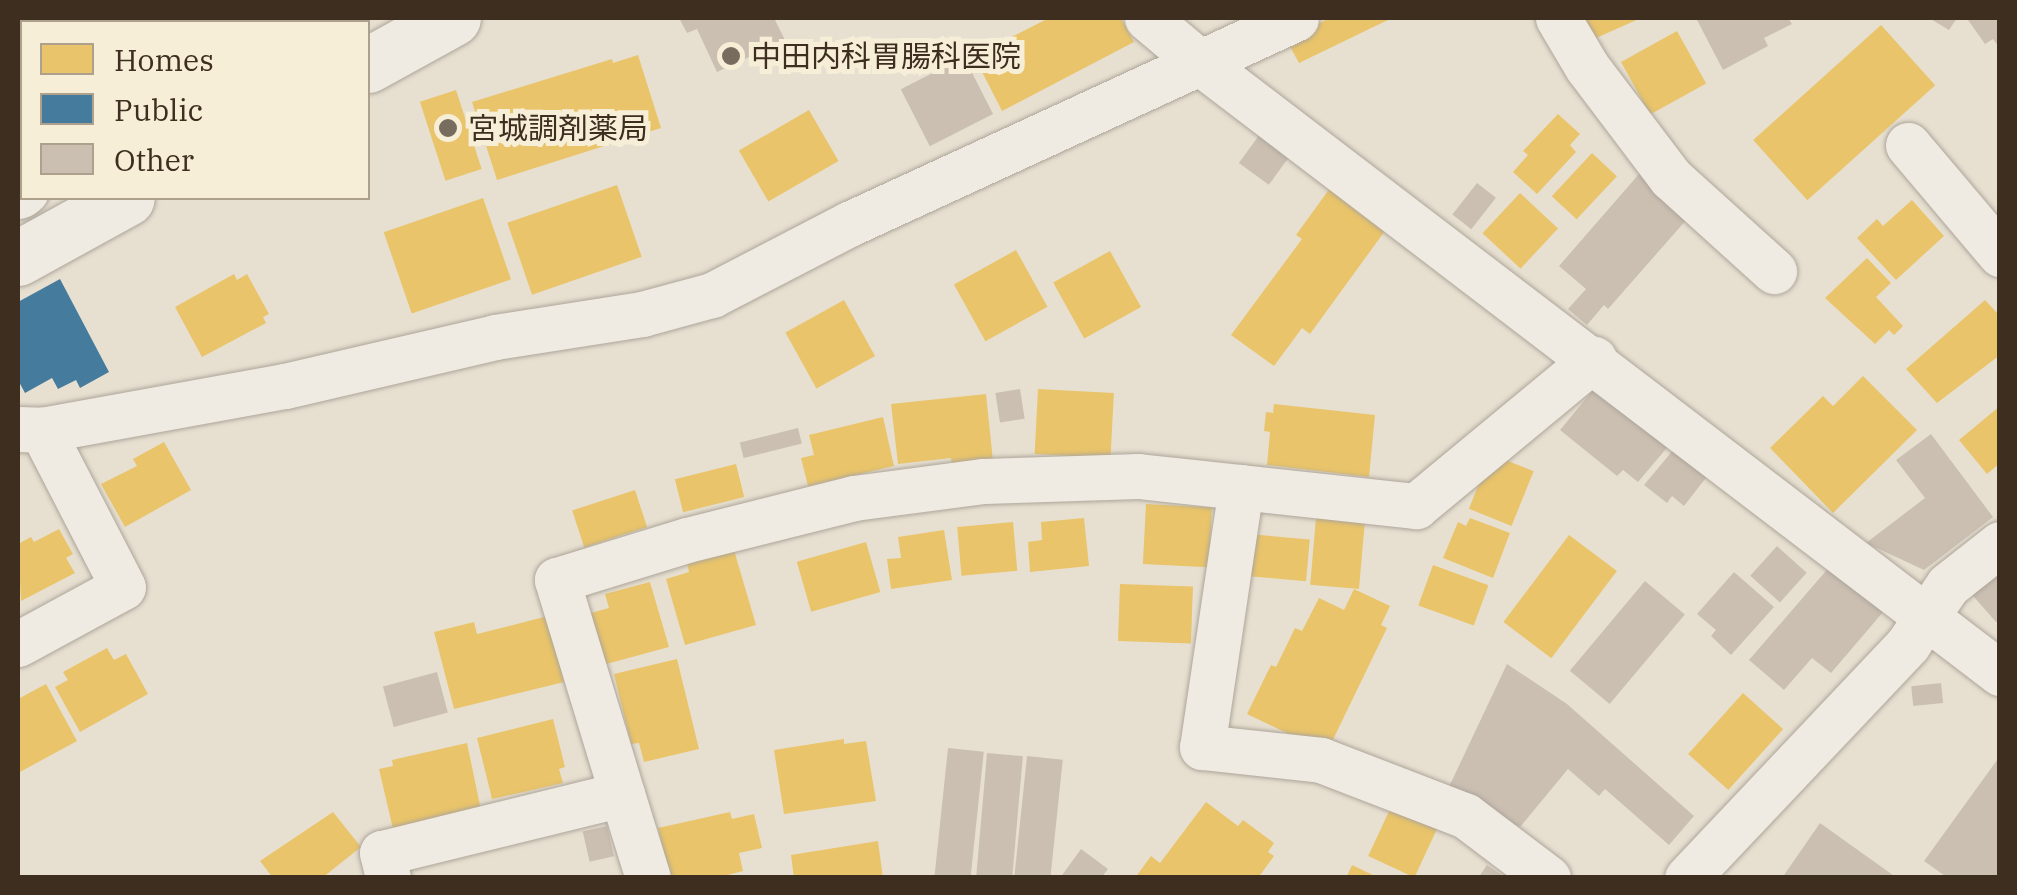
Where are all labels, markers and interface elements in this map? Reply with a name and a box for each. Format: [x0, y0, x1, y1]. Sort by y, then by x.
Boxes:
legend [20, 20, 370, 200]
place label: 中田内科胃腸科医院 [751, 38, 1021, 74]
text: Homes [114, 40, 214, 79]
marker: 中田内科胃腸科医院 [720, 45, 742, 67]
text: Public [114, 90, 203, 129]
place label: 宮城調剤薬局 [468, 110, 648, 146]
marker: 宮城調剤薬局 [437, 117, 459, 139]
text: Other [114, 140, 194, 179]

